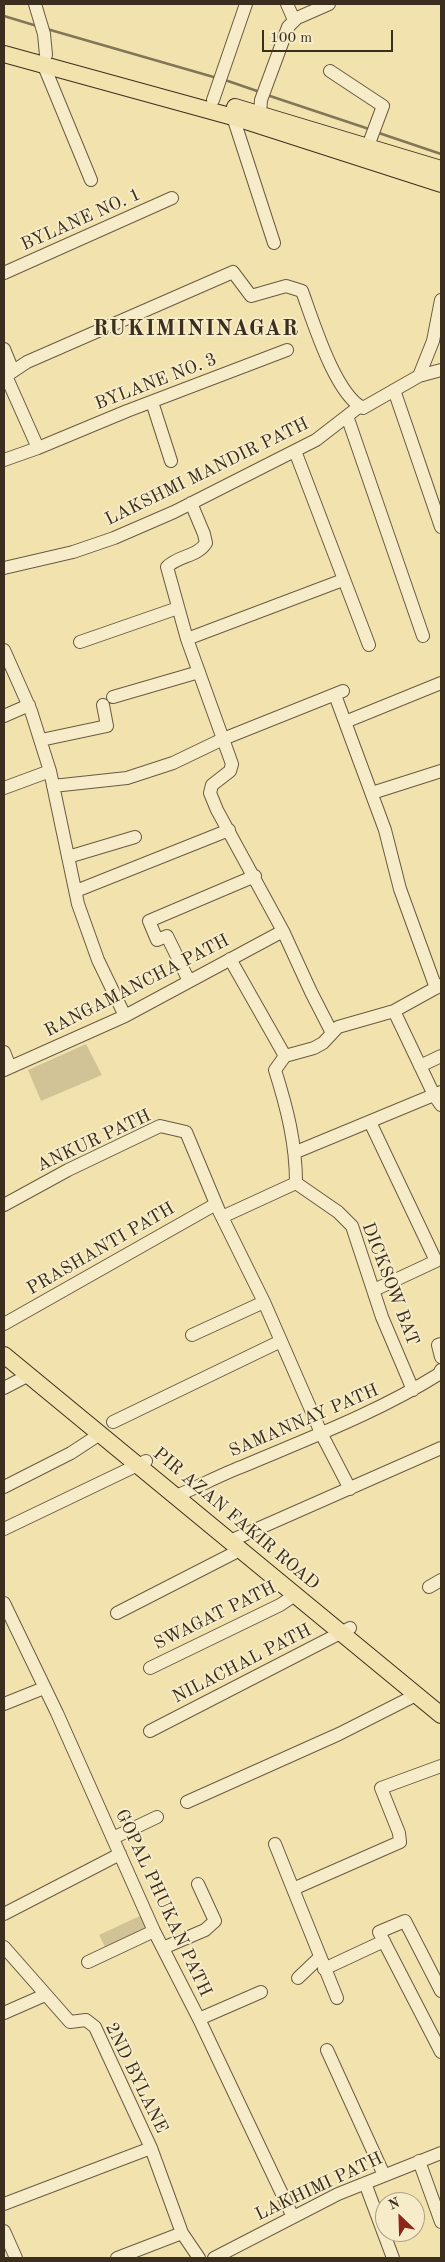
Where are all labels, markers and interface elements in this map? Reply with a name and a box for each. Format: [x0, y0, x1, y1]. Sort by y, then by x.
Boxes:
scale bar [265, 20, 396, 52]
text: 100 m [270, 31, 312, 46]
street label: BYLANE NO. 1 [18, 184, 144, 256]
district label: RUKIMININAGAR [91, 316, 301, 342]
street label: BYLANE NO. 3 [92, 349, 220, 415]
street label: LAKSHMI MANDIR PATH [102, 413, 312, 531]
street label: RANGAMANCHA PATH [41, 930, 233, 1042]
street label: ANKUR PATH [34, 1105, 154, 1177]
street label: PRASHANTI PATH [23, 1198, 179, 1300]
street label: DICKSOW BAT [357, 1219, 423, 1349]
street label: SAMANNAY PATH [226, 1380, 382, 1462]
street label: PIR AZAN FAKIR ROAD [148, 1443, 324, 1595]
street label: SWAGAT PATH [150, 1577, 280, 1655]
street label: NILACHAL PATH [169, 1620, 315, 1708]
street label: GOPAL PHUKAN PATH [110, 1806, 216, 2000]
street label: 2ND BYLANE [100, 2019, 172, 2137]
street label: LAKHIMI PATH [252, 2148, 386, 2226]
north arrow [375, 2192, 425, 2242]
text: N [387, 2196, 402, 2213]

